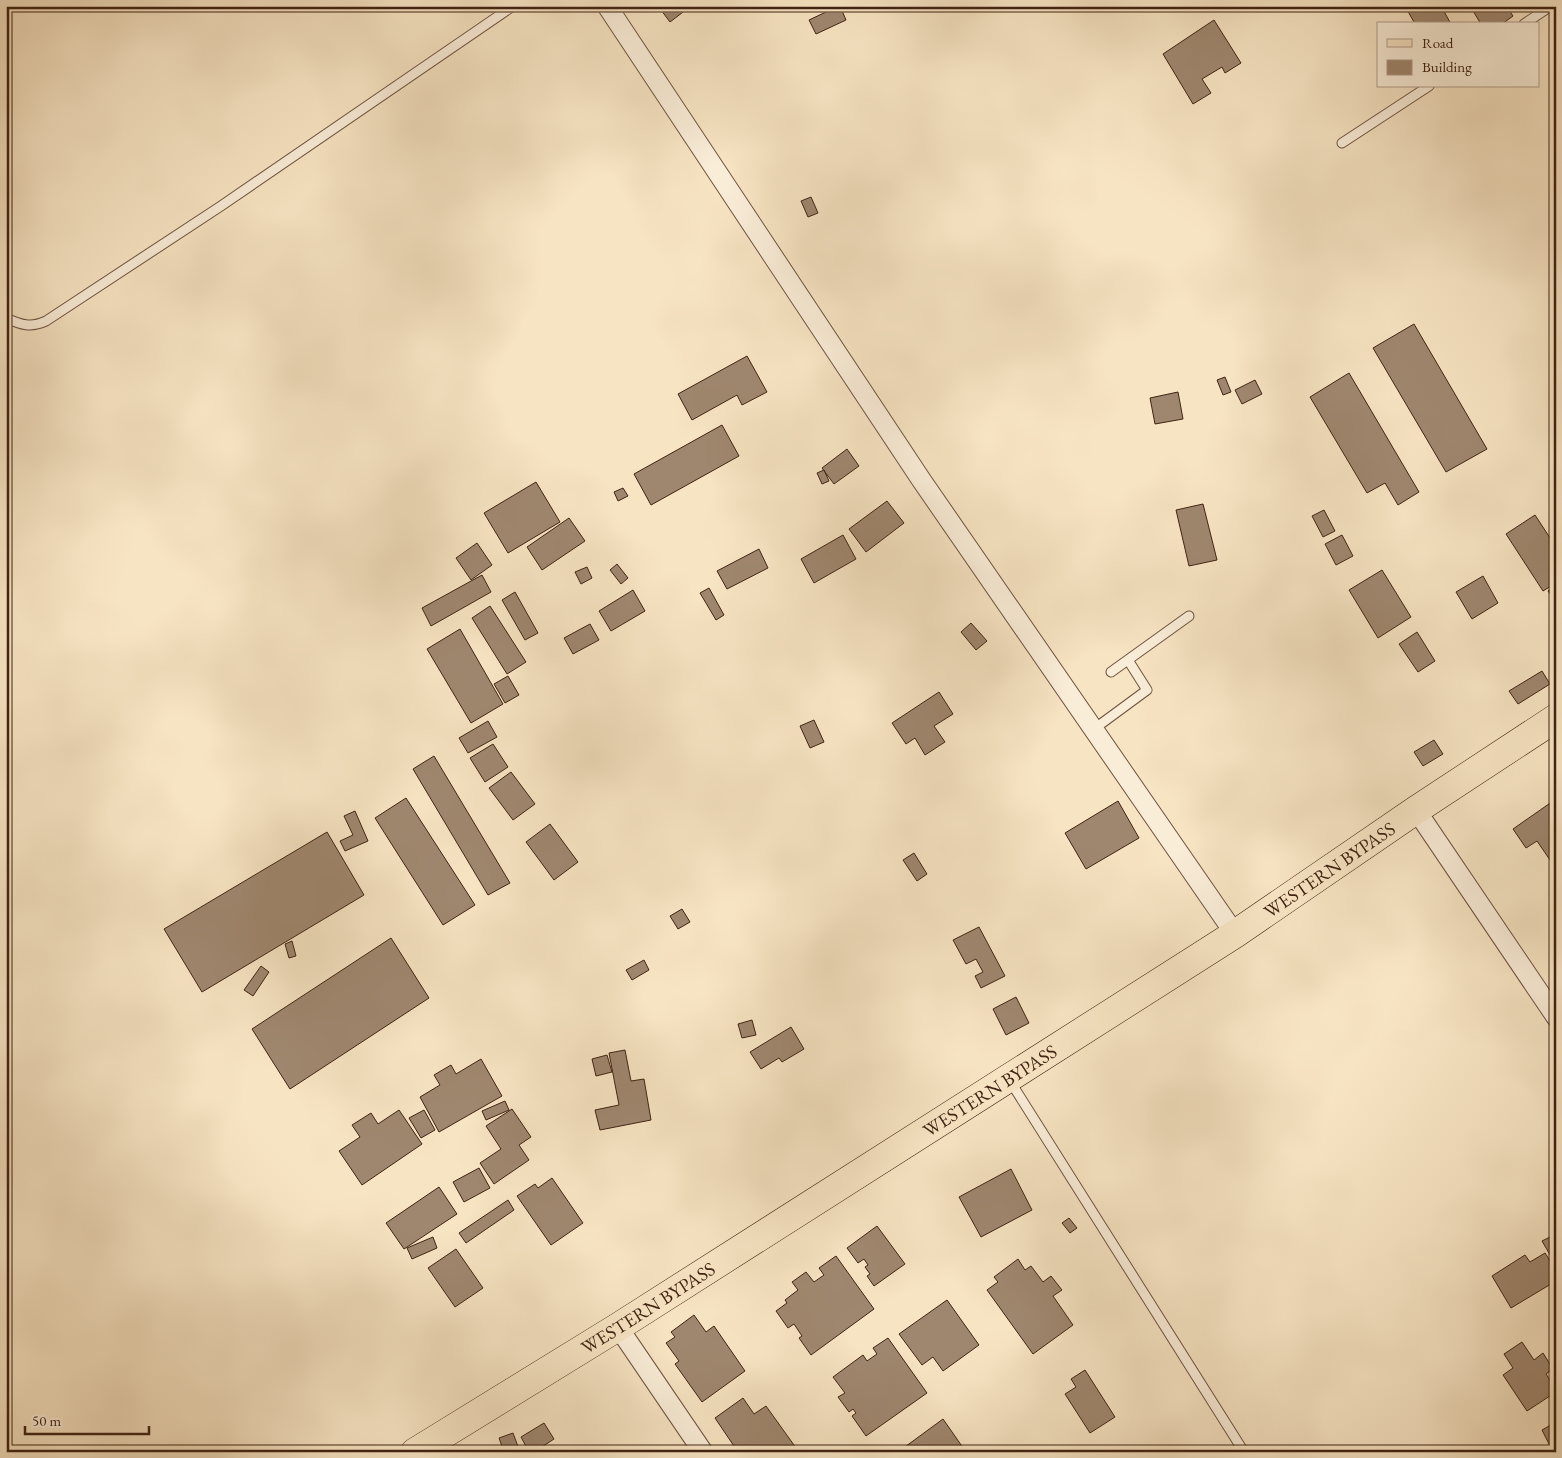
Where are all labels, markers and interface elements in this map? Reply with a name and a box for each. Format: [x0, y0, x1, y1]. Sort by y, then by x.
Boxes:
legend [1377, 22, 1540, 88]
text: Road [1422, 33, 1454, 52]
text: Building [1422, 57, 1472, 76]
street label: WESTERN BYPASS [1258, 816, 1400, 923]
street label: WESTERN BYPASS [918, 1038, 1062, 1142]
street label: WESTERN BYPASS [576, 1256, 720, 1359]
scale bar [25, 1403, 149, 1435]
text: 50 m [32, 1411, 61, 1430]

